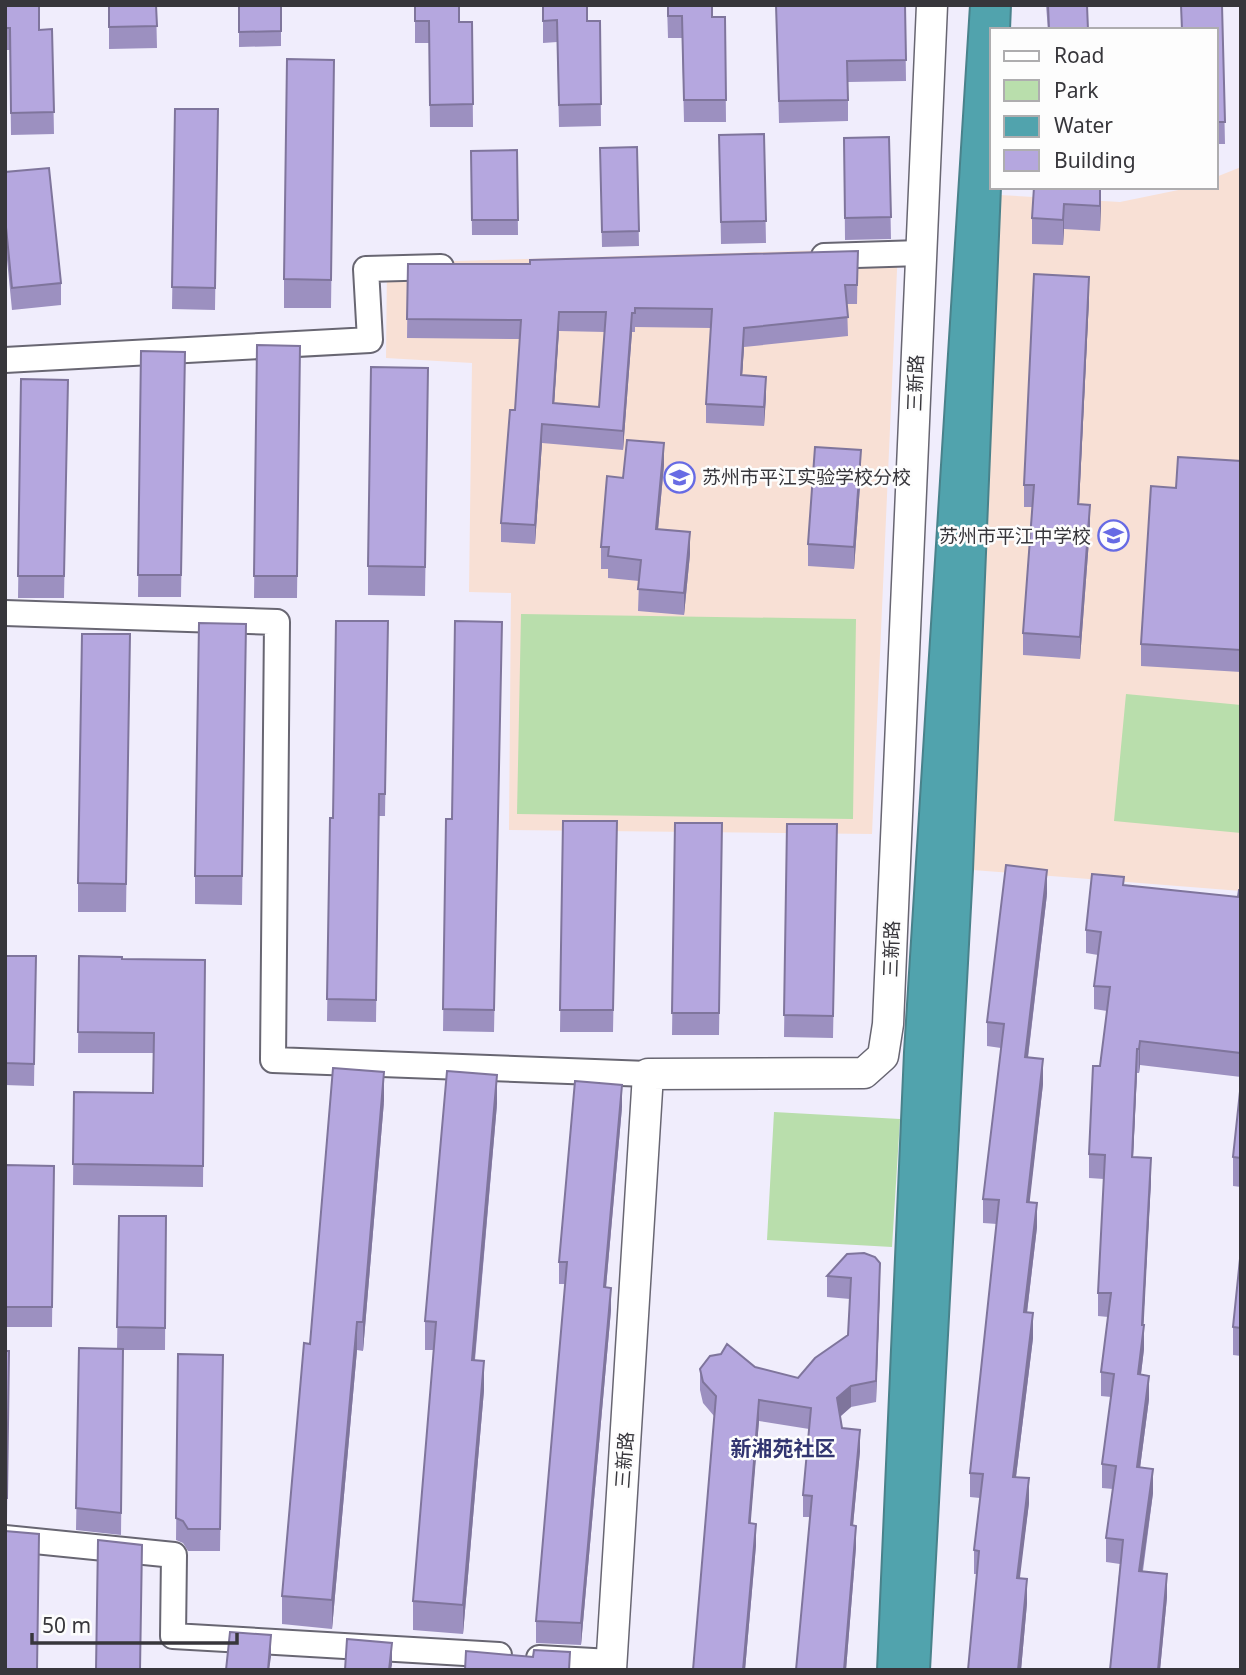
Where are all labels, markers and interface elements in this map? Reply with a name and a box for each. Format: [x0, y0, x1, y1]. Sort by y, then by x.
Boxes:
legend [990, 28, 1218, 189]
text: Road [1054, 41, 1104, 69]
text: Park [1054, 76, 1099, 104]
text: Water [1054, 111, 1113, 139]
text: Building [1054, 146, 1136, 174]
street label: 三新路 [901, 354, 929, 412]
school or university icon: 苏州市平江实验学校分校 [662, 460, 696, 494]
place label: 苏州市平江实验学校分校 [702, 464, 911, 490]
school or university icon: 苏州市平江中学校 [1097, 519, 1131, 553]
place label: 苏州市平江中学校 [939, 523, 1091, 549]
street label: 三新路 [877, 920, 905, 978]
street label: 三新路 [609, 1431, 639, 1489]
district label: 新湘苑社区 [731, 1434, 836, 1462]
scale bar [32, 1602, 236, 1646]
text: 50 m [42, 1611, 91, 1639]

